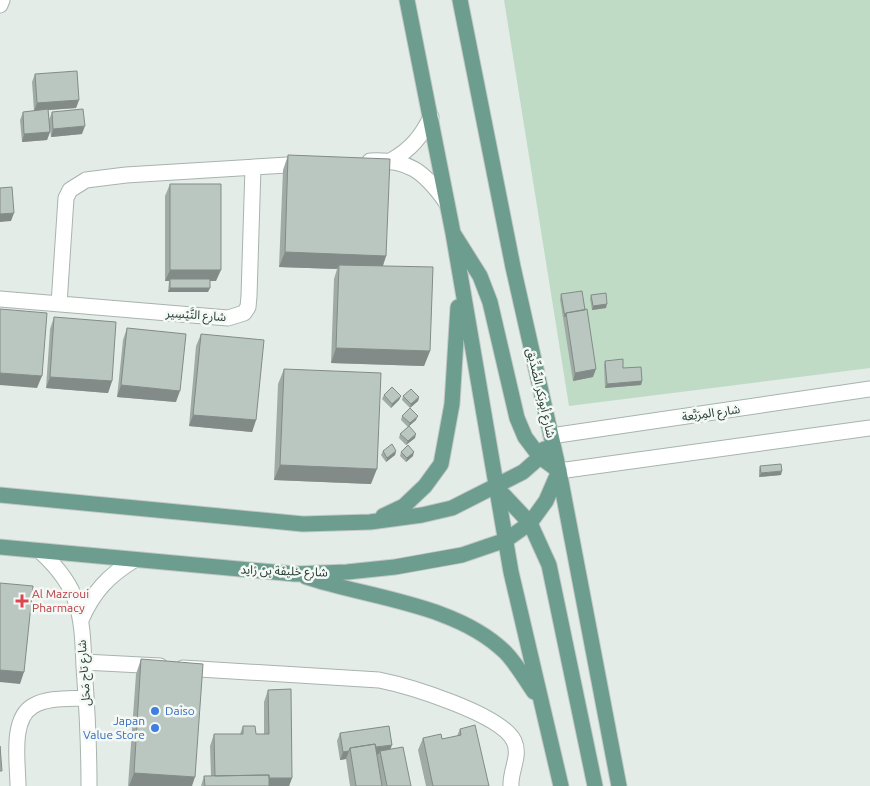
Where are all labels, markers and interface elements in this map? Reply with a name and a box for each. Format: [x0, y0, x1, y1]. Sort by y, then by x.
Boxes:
street label: شارع التَّيْسِير [164, 305, 227, 326]
street label: شارع أبوبَكر الصِّدِّيق [522, 347, 559, 440]
street label: شارع المِرَبَّعة [681, 402, 741, 426]
street label: شارع خليفة بن زايد [240, 562, 328, 582]
place label: Al Mazroui Pharmacy [32, 587, 89, 614]
marker: Al Mazroui Pharmacy [16, 595, 28, 607]
street label: شارع تاج مَحَل [75, 639, 95, 707]
place label: Daiso [165, 704, 195, 717]
marker: Daiso [149, 705, 161, 717]
place label: Japan Value Store [83, 714, 145, 741]
marker: Japan Value Store [149, 722, 161, 734]

